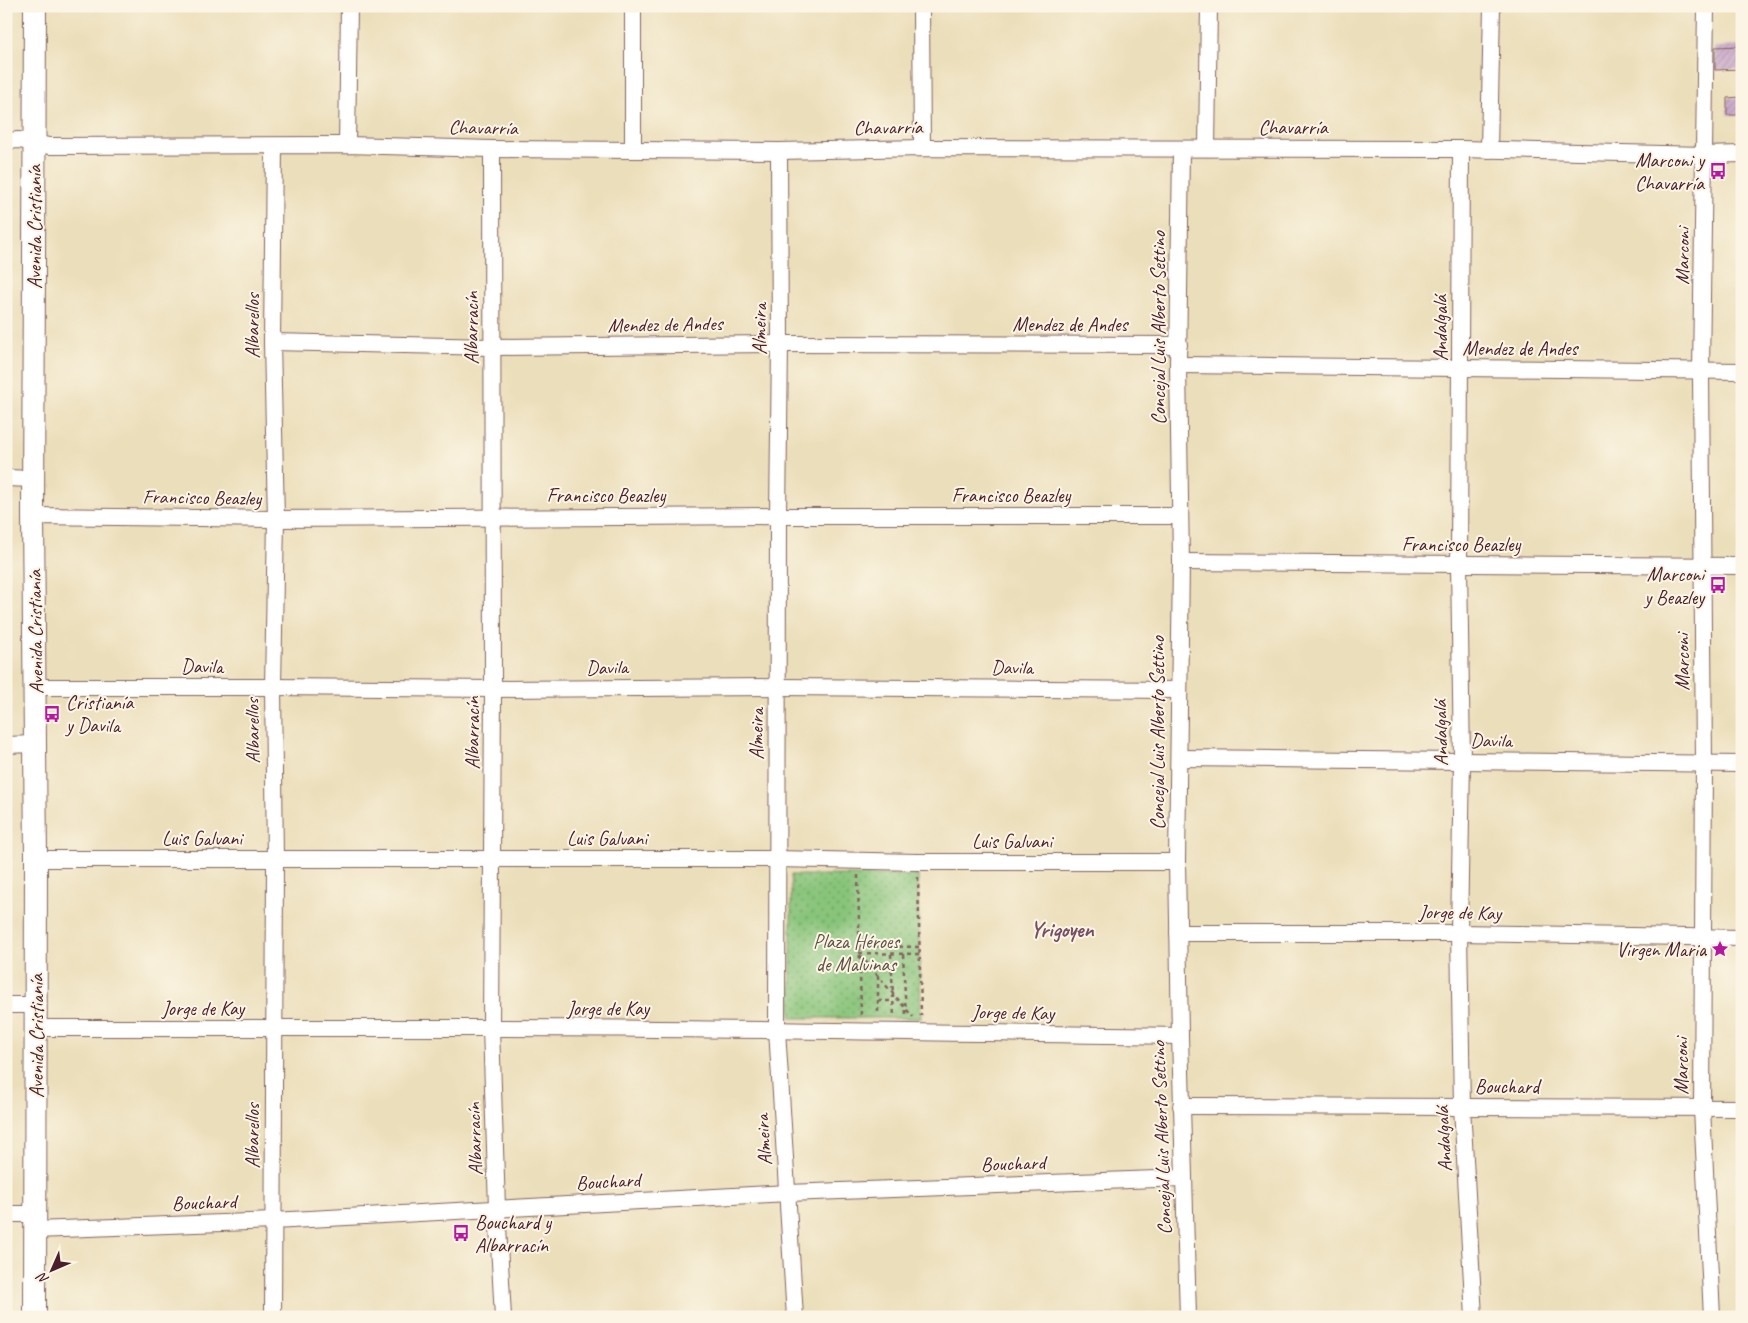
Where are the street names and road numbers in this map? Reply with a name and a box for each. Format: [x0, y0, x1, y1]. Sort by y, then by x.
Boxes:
street label: Chavarría [448, 114, 519, 141]
street label: Chavarría [853, 114, 924, 141]
street label: Chavarría [1259, 115, 1329, 140]
street label: Avenida Cristianía [22, 164, 47, 289]
street label: Marconi [1670, 225, 1696, 285]
street label: Concejal Luis Alberto Settino [1146, 230, 1171, 425]
street label: Albarracín [459, 290, 484, 365]
street label: Albarellos [240, 291, 265, 359]
street label: Andalgalá [1428, 293, 1453, 361]
street label: Almeira [747, 302, 772, 355]
street label: Mendez de Andes [607, 311, 725, 338]
street label: Mendez de Andes [1013, 312, 1130, 337]
street label: Mendez de Andes [1463, 336, 1580, 361]
street label: Francisco Beazley [547, 483, 666, 508]
street label: Francisco Beazley [952, 483, 1071, 508]
street label: Francisco Beazley [142, 484, 263, 511]
street label: Francisco Beazley [1402, 532, 1521, 557]
street label: Avenida Cristianía [22, 569, 49, 694]
street label: Marconi [1670, 631, 1695, 691]
street label: Concejal Luis Alberto Settino [1145, 635, 1170, 830]
street label: Davila [181, 654, 225, 679]
street label: Davila [586, 655, 630, 680]
street label: Davila [991, 655, 1035, 680]
street label: Albarracín [460, 695, 485, 770]
street label: Albarellos [239, 696, 266, 764]
street label: Andalgalá [1427, 697, 1454, 766]
street label: Almeira [744, 707, 769, 760]
street label: Davila [1470, 728, 1514, 753]
street label: Luis Galvani [162, 826, 244, 851]
street label: Luis Galvani [567, 826, 649, 851]
street label: Luis Galvani [972, 829, 1054, 854]
street label: Jorge de Kay [1418, 899, 1503, 926]
street label: Avenida Cristianía [24, 973, 49, 1098]
street label: Jorge de Kay [161, 996, 246, 1021]
street label: Jorge de Kay [566, 996, 651, 1021]
street label: Jorge de Kay [971, 999, 1056, 1026]
street label: Marconi [1669, 1035, 1694, 1095]
street label: Concejal Luis Alberto Settino [1146, 1040, 1177, 1235]
street label: Bouchard [1475, 1074, 1542, 1099]
street label: Albarellos [240, 1101, 265, 1169]
street label: Albarracín [461, 1101, 488, 1176]
street label: Andalgalá [1429, 1103, 1458, 1173]
street label: Almeira [749, 1112, 778, 1166]
street label: Bouchard [980, 1150, 1049, 1177]
street label: Bouchard [575, 1167, 644, 1196]
street label: Bouchard [171, 1189, 240, 1216]

